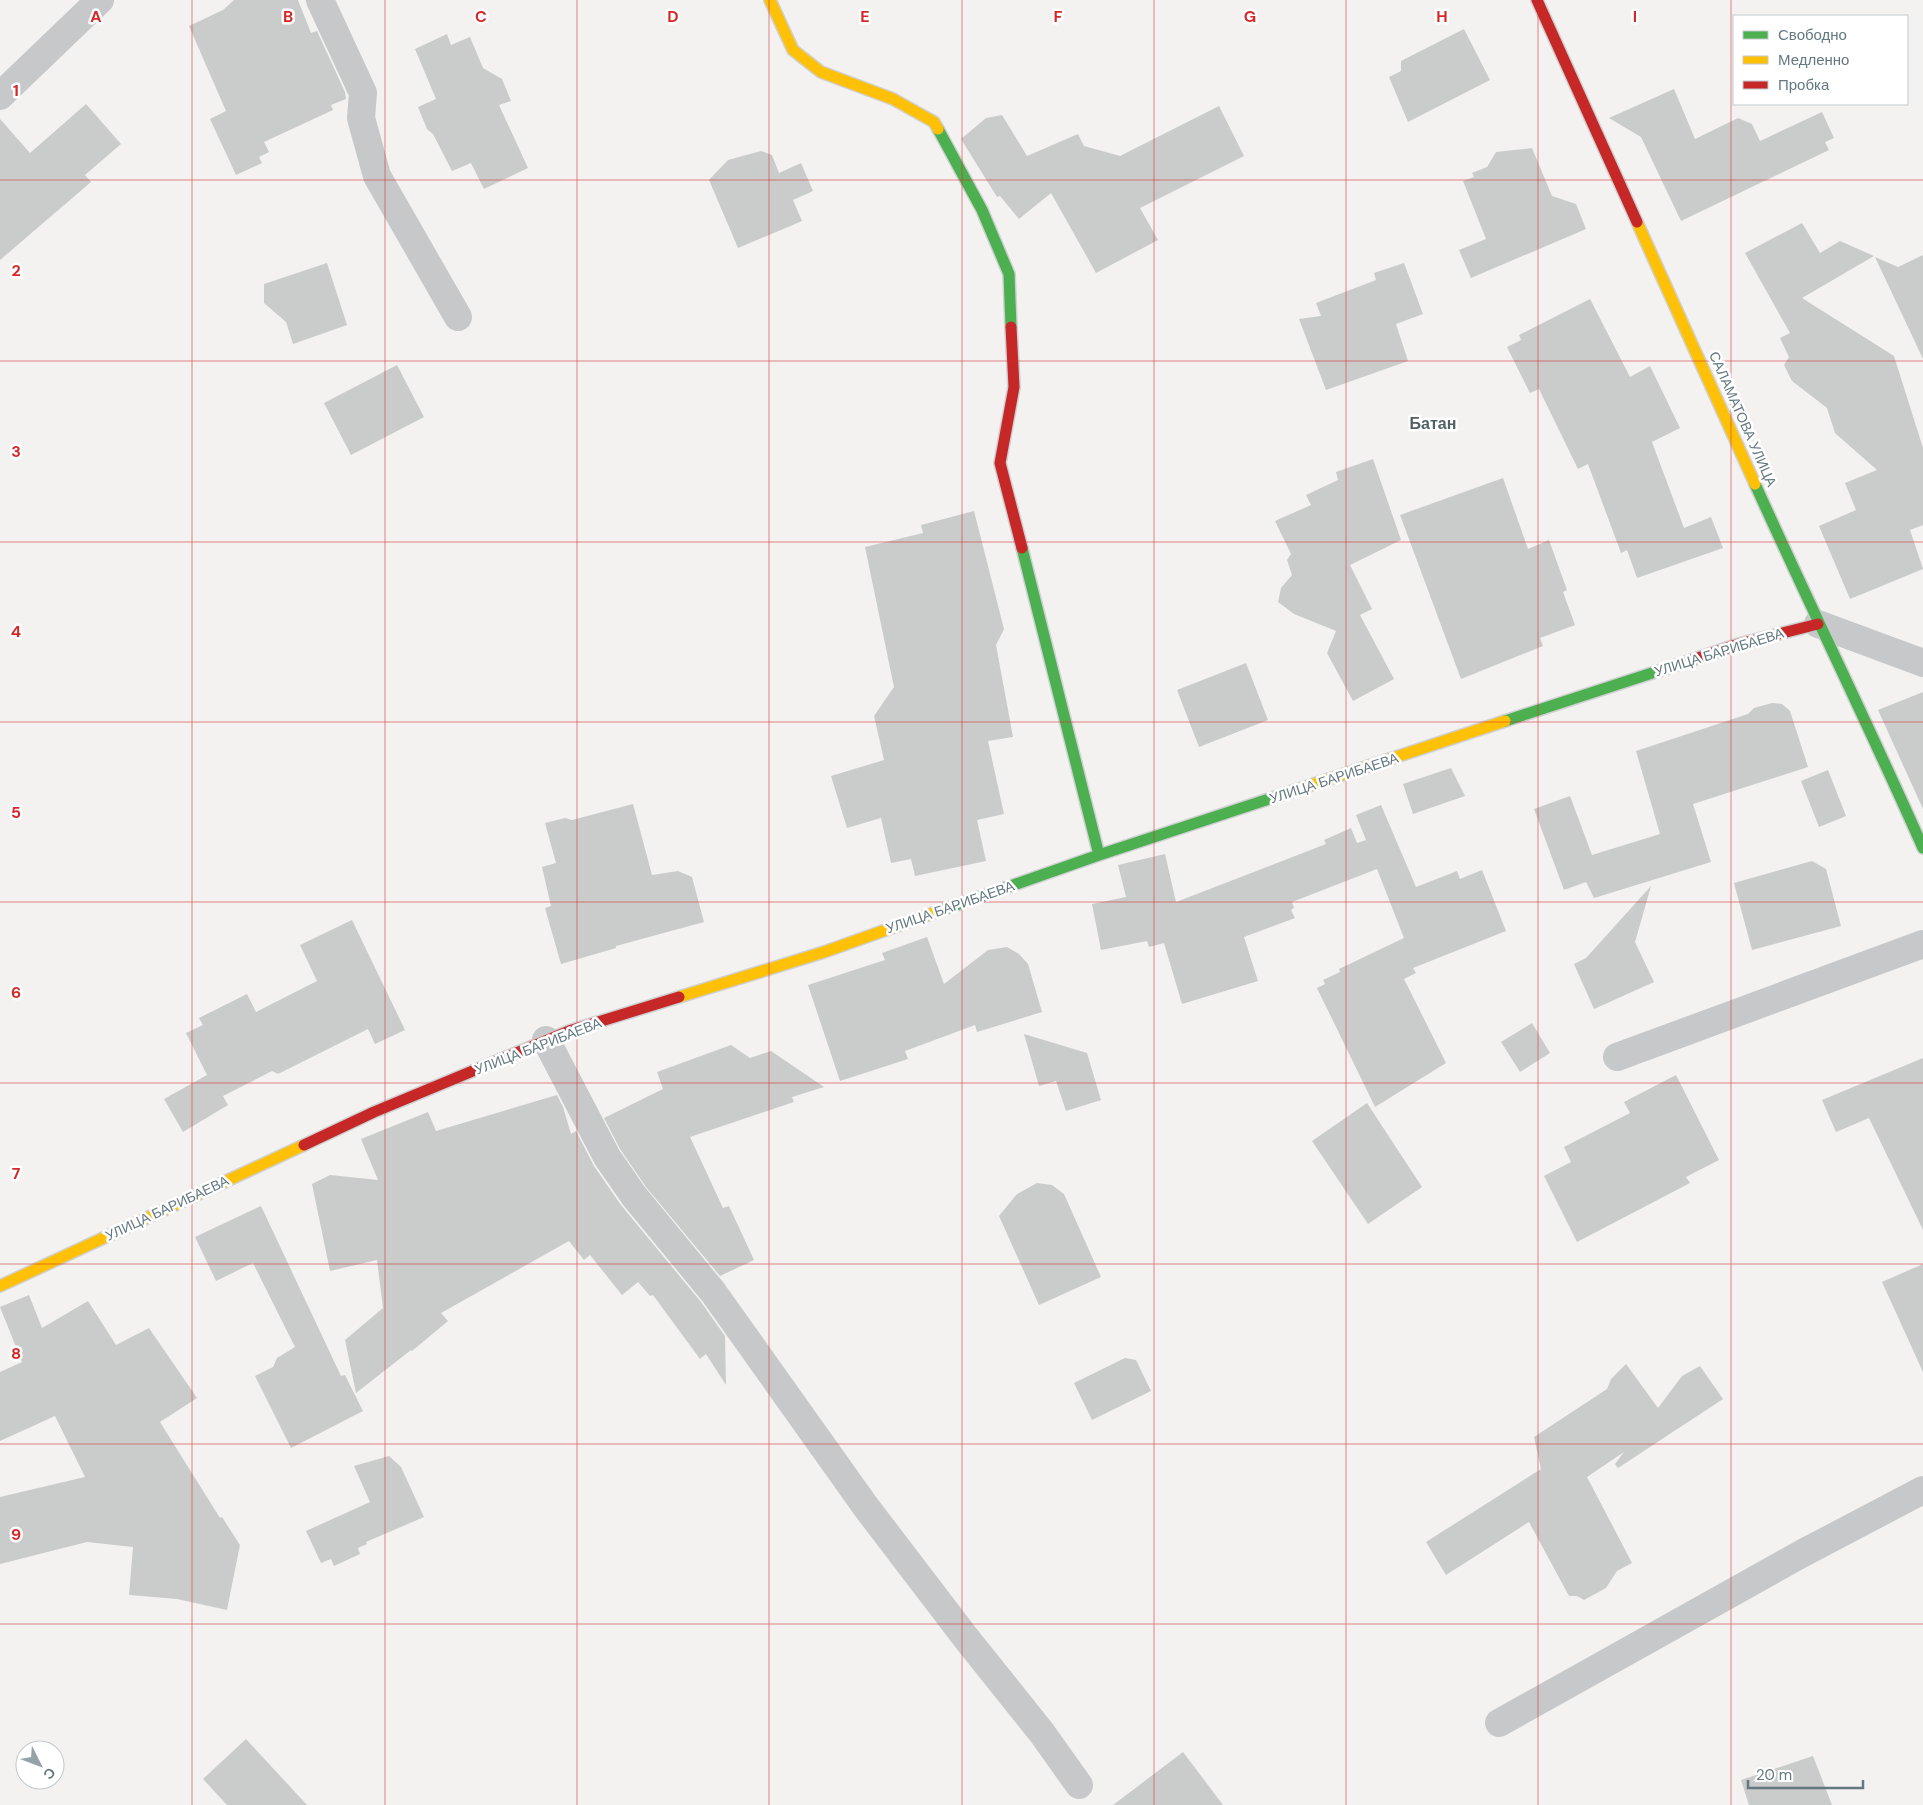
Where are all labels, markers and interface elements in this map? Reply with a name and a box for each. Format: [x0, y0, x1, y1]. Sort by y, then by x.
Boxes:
text: A [90, 6, 102, 27]
text: B [283, 6, 293, 27]
text: C [475, 6, 487, 27]
text: D [667, 6, 679, 27]
text: E [860, 6, 870, 27]
text: F [1054, 6, 1063, 27]
text: G [1244, 6, 1256, 27]
text: H [1436, 6, 1448, 27]
text: I [1633, 6, 1637, 27]
legend [1733, 15, 1908, 105]
text: Свободно [1778, 25, 1847, 45]
text: Медленно [1778, 50, 1849, 70]
text: Пробка [1778, 75, 1830, 95]
text: 1 [13, 80, 19, 101]
text: 2 [11, 260, 21, 281]
street label: САЛАМАТОВА УЛИЦА [1705, 349, 1781, 490]
district label: Батан [1410, 413, 1456, 434]
text: 3 [11, 441, 21, 462]
text: 4 [11, 621, 21, 642]
street label: УЛИЦА БАРИБАЕВА [1652, 624, 1787, 680]
street label: УЛИЦА БАРИБАЕВА [1267, 748, 1401, 807]
text: 5 [11, 802, 21, 823]
street label: УЛИЦА БАРИБАЕВА [883, 876, 1017, 937]
text: 6 [11, 982, 21, 1003]
street label: УЛИЦА БАРИБАЕВА [472, 1013, 605, 1078]
text: 7 [12, 1163, 21, 1184]
street label: УЛИЦА БАРИБАЕВА [102, 1171, 232, 1245]
text: 8 [11, 1343, 21, 1364]
text: 9 [11, 1524, 21, 1545]
north arrow [15, 1740, 65, 1790]
scale bar [1748, 1758, 1863, 1790]
text: С [40, 1764, 60, 1783]
text: 20 m [1756, 1765, 1792, 1785]

